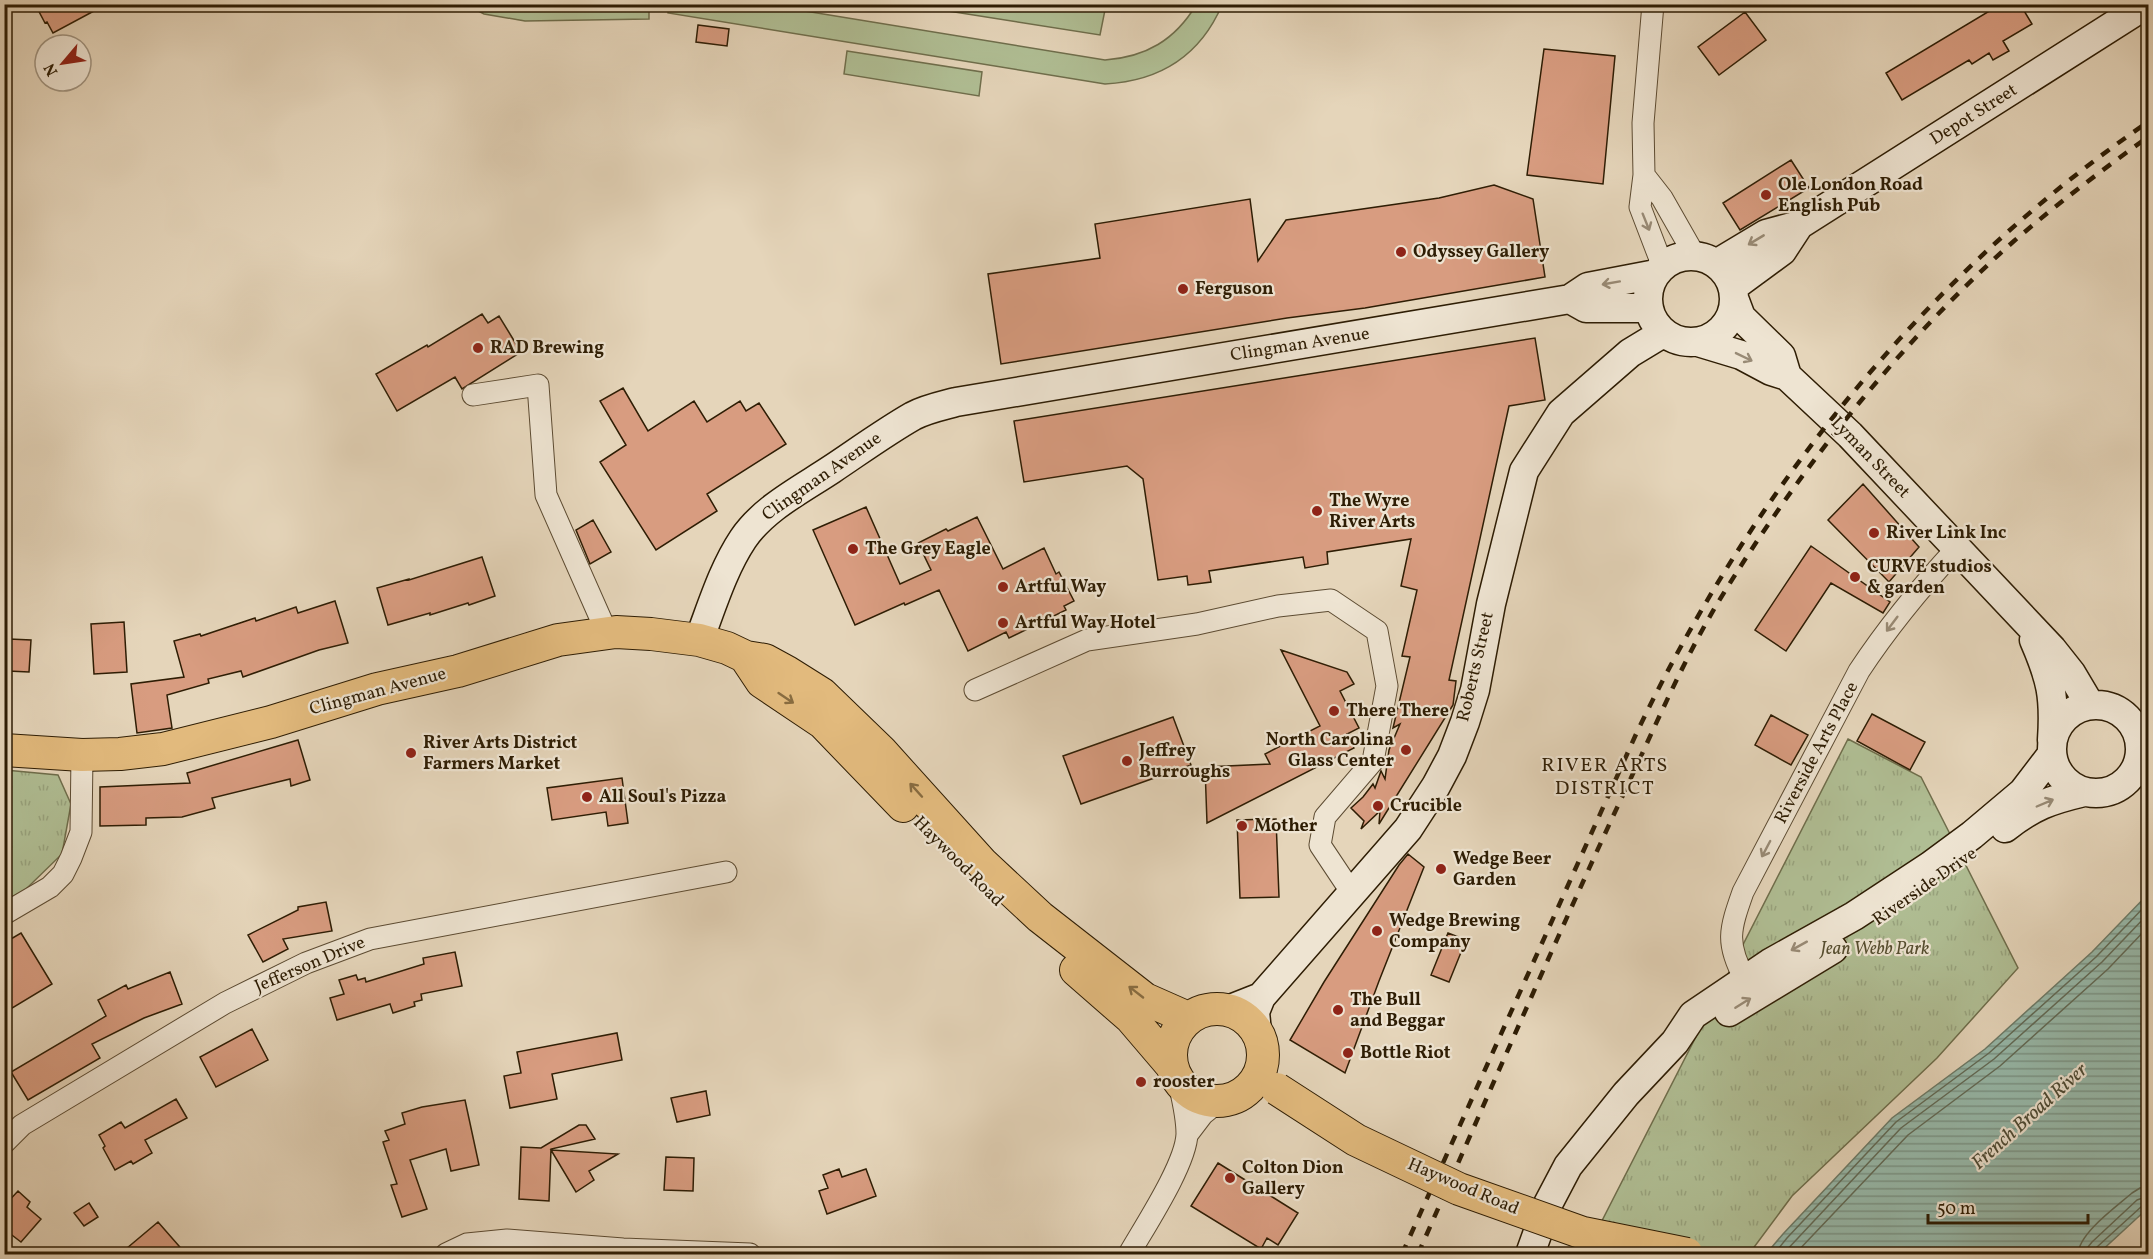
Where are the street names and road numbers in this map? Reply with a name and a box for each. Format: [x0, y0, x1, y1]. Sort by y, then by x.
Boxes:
street label: Depot Street [1926, 78, 2022, 152]
street label: Clingman Avenue [1229, 322, 1371, 368]
street label: Lyman Street [1825, 412, 1915, 504]
street label: Clingman Avenue [757, 426, 887, 528]
street label: Roberts Street [1451, 610, 1501, 724]
street label: Clingman Avenue [307, 662, 449, 722]
street label: Riverside Arts Place [1769, 677, 1865, 829]
street label: Haywood Road [907, 811, 1009, 913]
street label: Riverside Drive [1868, 842, 1982, 932]
street label: Jefferson Drive [251, 930, 369, 1000]
street label: Haywood Road [1403, 1152, 1523, 1222]

